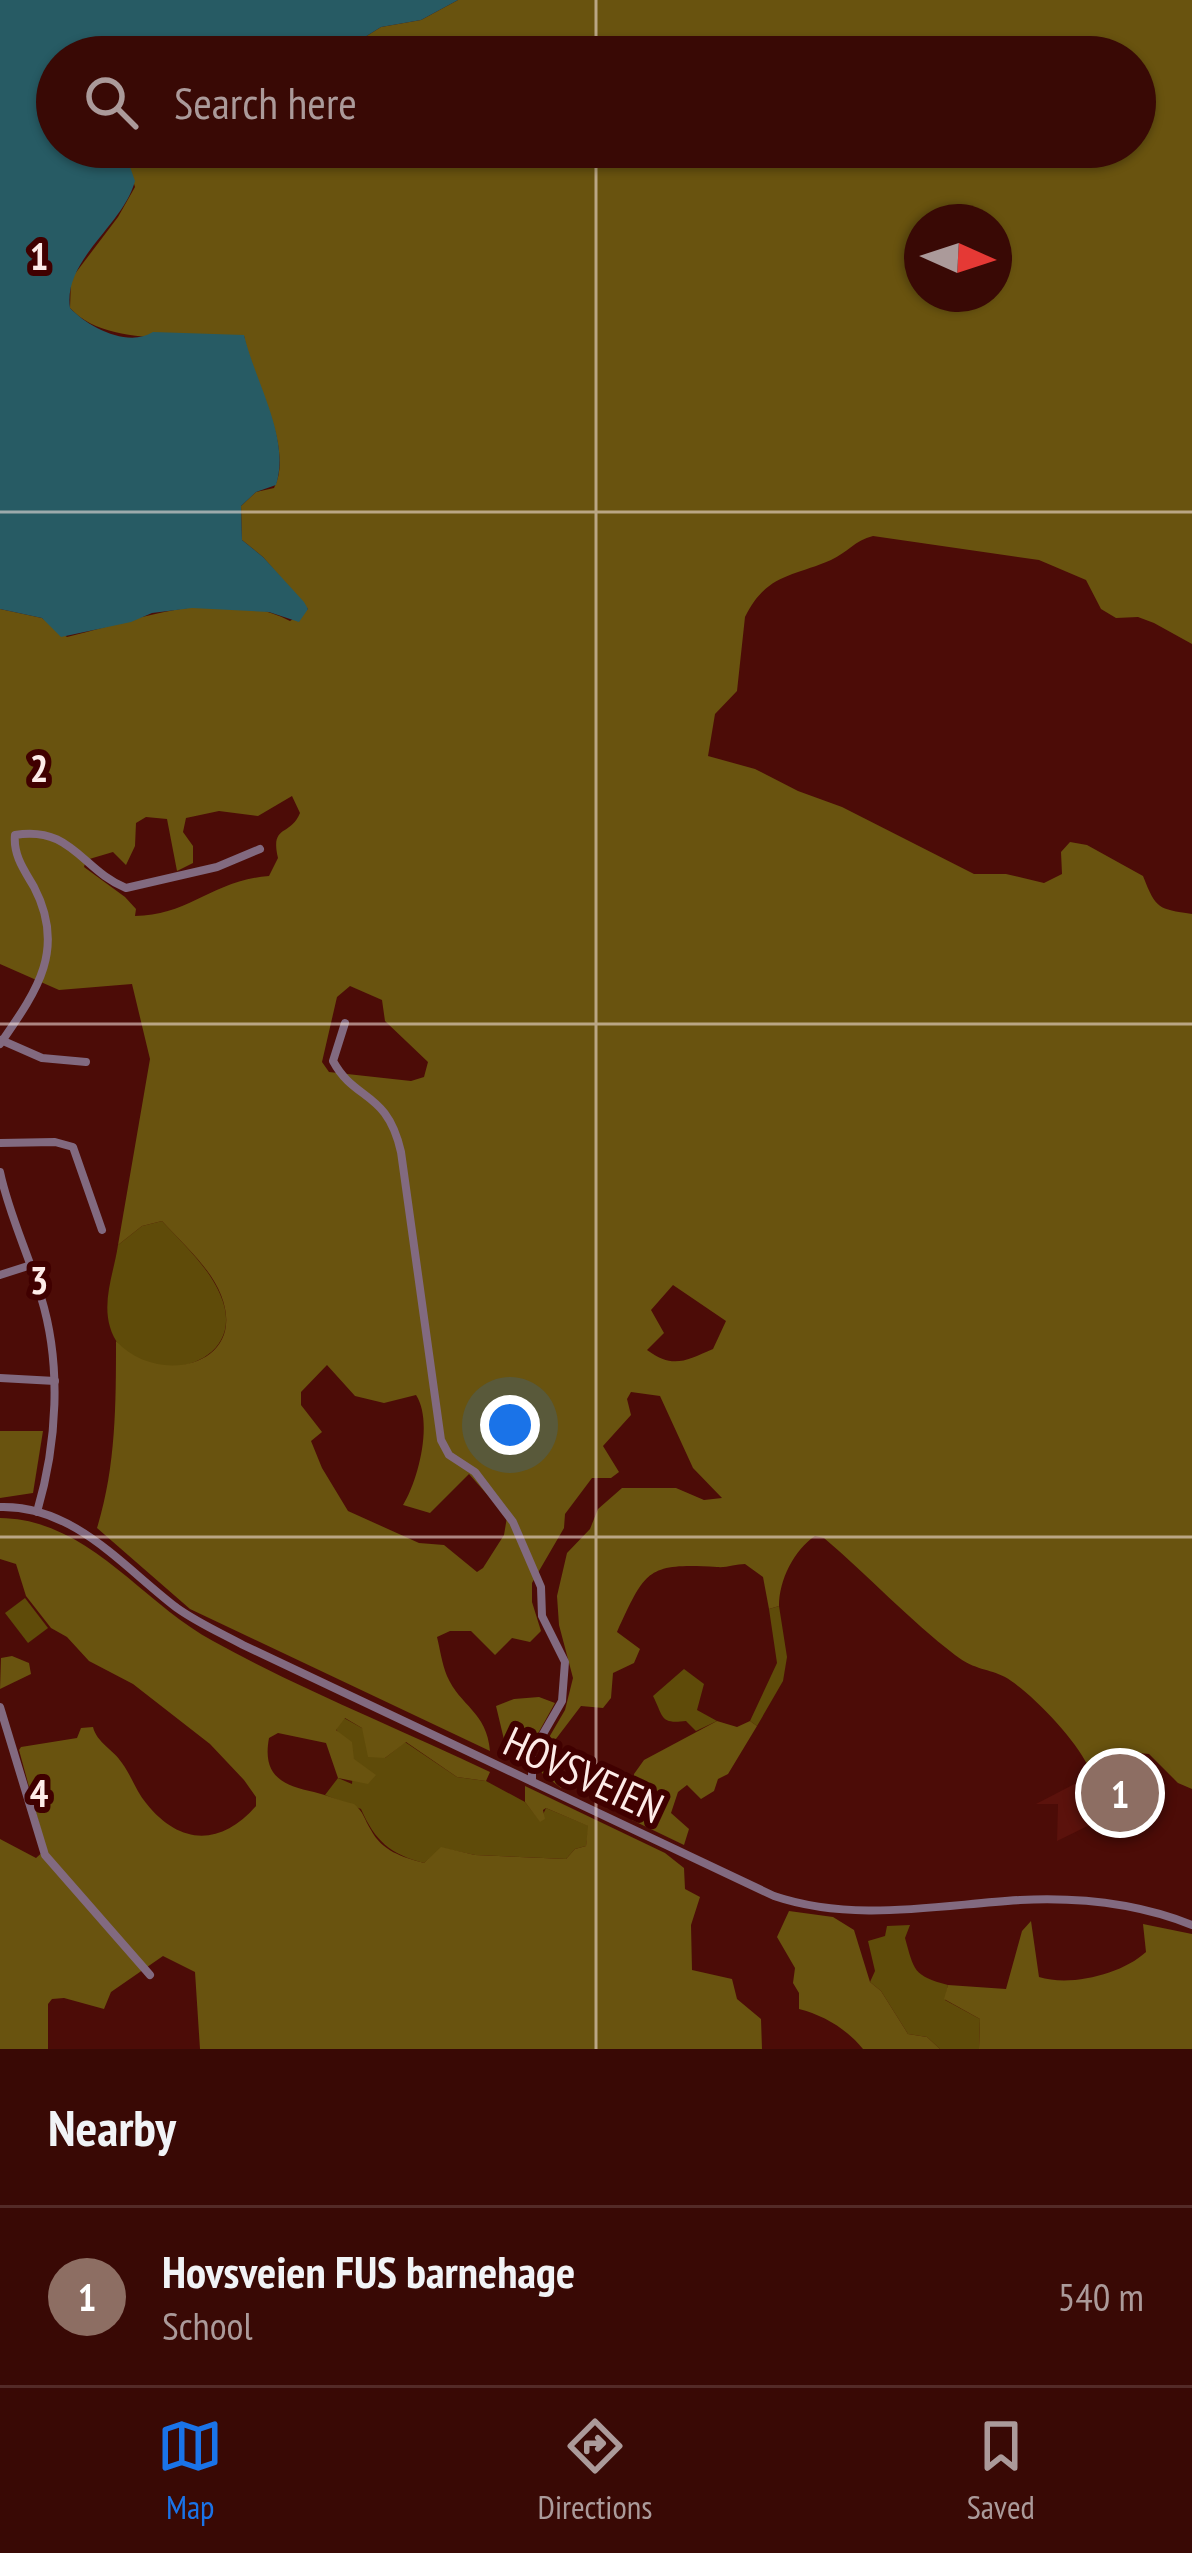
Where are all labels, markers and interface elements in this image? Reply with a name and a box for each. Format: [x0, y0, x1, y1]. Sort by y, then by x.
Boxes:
search box [36, 36, 1156, 168]
icon: search [78, 69, 144, 135]
text: Search here [174, 73, 357, 131]
north arrow [904, 204, 1012, 312]
text: 1 [30, 230, 48, 281]
text: 2 [30, 742, 48, 793]
text: 3 [30, 1254, 48, 1305]
your location [480, 1395, 540, 1455]
street label: HOVSVEIEN [495, 1713, 673, 1835]
pin: 1 [1081, 1748, 1159, 1838]
text: 4 [30, 1767, 49, 1818]
text: Nearby [48, 2094, 176, 2160]
text: Hovsveien FUS barnehage [162, 2242, 575, 2300]
text: 1 [78, 2271, 96, 2322]
text: 540 m [1058, 2271, 1144, 2322]
text: School [162, 2300, 253, 2351]
tab: Map [157, 2413, 223, 2528]
tab: Directions [538, 2413, 652, 2528]
tab: Saved [967, 2413, 1035, 2528]

